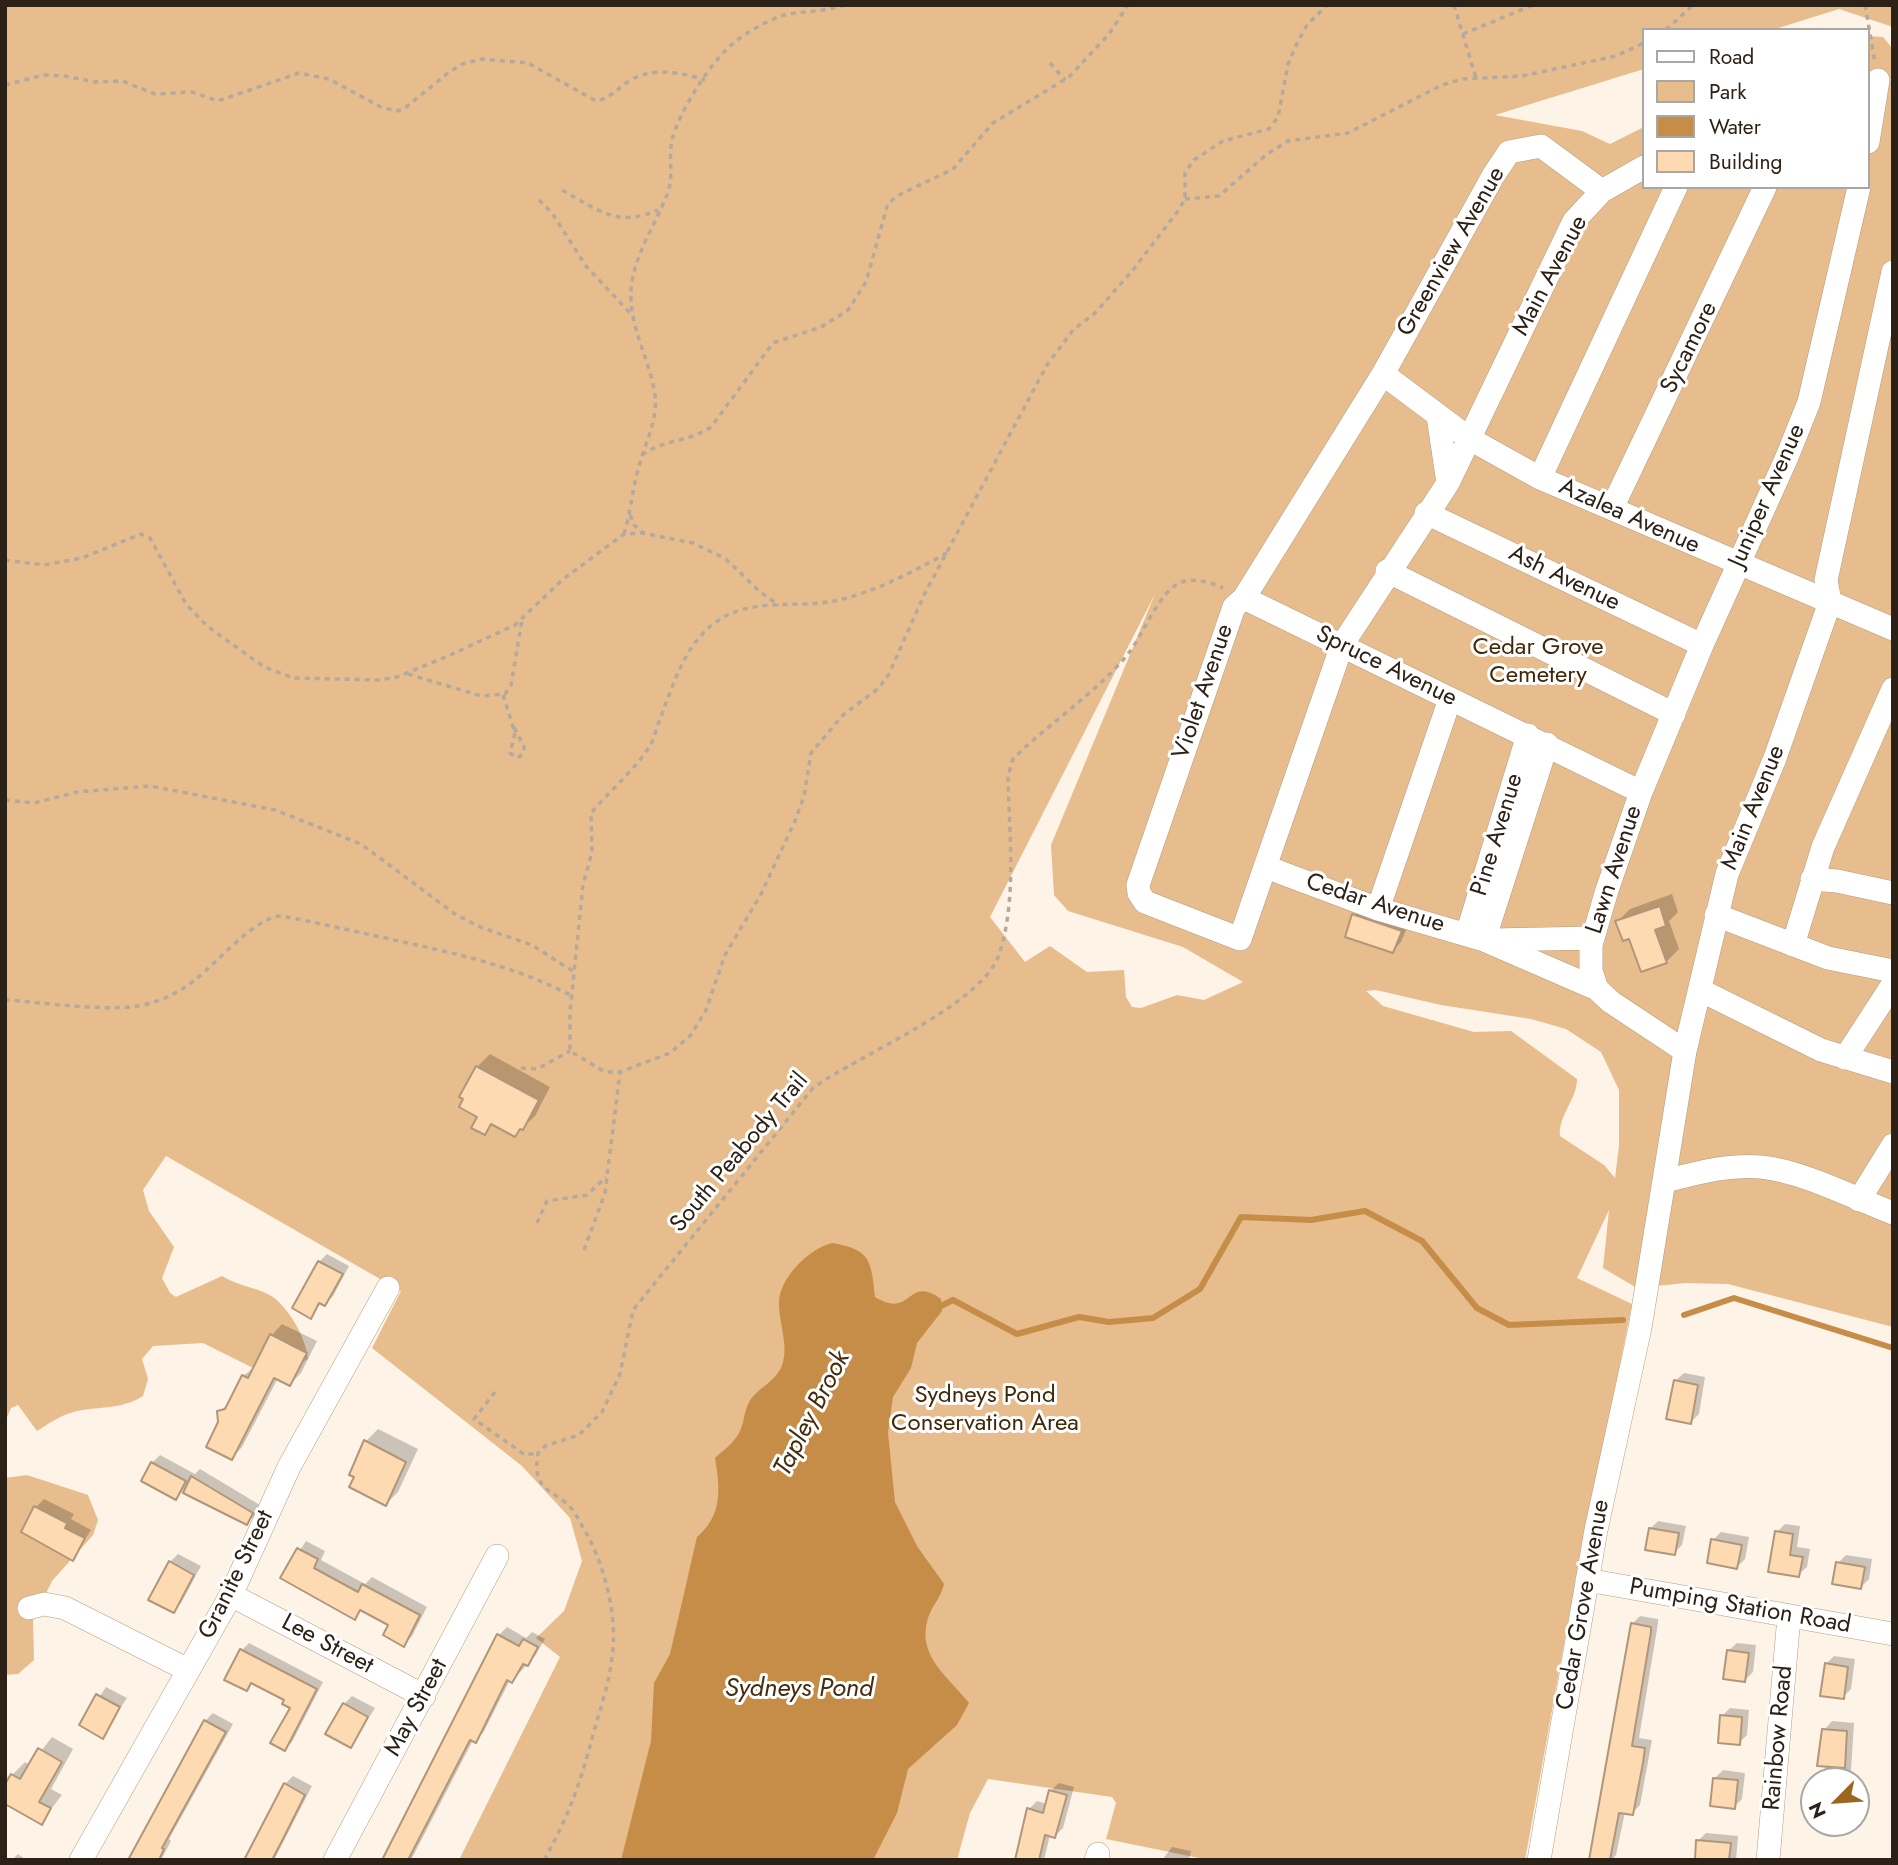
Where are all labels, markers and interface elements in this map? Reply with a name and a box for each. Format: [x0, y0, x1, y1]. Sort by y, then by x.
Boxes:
legend [1643, 28, 1870, 189]
text: Road [1709, 42, 1754, 72]
text: Park [1709, 77, 1746, 107]
text: Water [1709, 112, 1761, 142]
text: Building [1709, 147, 1782, 177]
street label: Greenview Avenue [1392, 162, 1512, 342]
street label: Main Avenue [1507, 211, 1595, 341]
street label: Sycamore [1655, 297, 1725, 399]
street label: Juniper Avenue [1724, 420, 1812, 572]
street label: Azalea Avenue [1554, 473, 1704, 561]
street label: Ash Avenue [1504, 540, 1624, 618]
street label: Spruce Avenue [1311, 620, 1461, 714]
street label: Violet Avenue [1167, 621, 1241, 763]
park label: Cedar Grove Cemetery [1472, 634, 1604, 690]
street label: Main Avenue [1716, 742, 1792, 874]
street label: Pine Avenue [1466, 770, 1530, 900]
street label: Lawn Avenue [1581, 802, 1649, 938]
street label: Cedar Avenue [1302, 868, 1448, 940]
street label: South Peabody Trail [665, 1067, 815, 1239]
water label: Tapley Brook [768, 1346, 858, 1482]
park label: Sydneys Pond Conservation Area [891, 1382, 1079, 1438]
street label: Cedar Grove Avenue [1551, 1498, 1617, 1712]
street label: Granite Street [193, 1506, 281, 1644]
street label: Pumping Station Road [1627, 1573, 1853, 1641]
street label: Lee Street [276, 1609, 378, 1681]
street label: May Street [379, 1654, 455, 1762]
street label: Rainbow Road [1758, 1664, 1800, 1812]
water label: Sydneys Pond [725, 1674, 873, 1706]
north arrow [1800, 1767, 1870, 1837]
text: N [1802, 1798, 1833, 1823]

